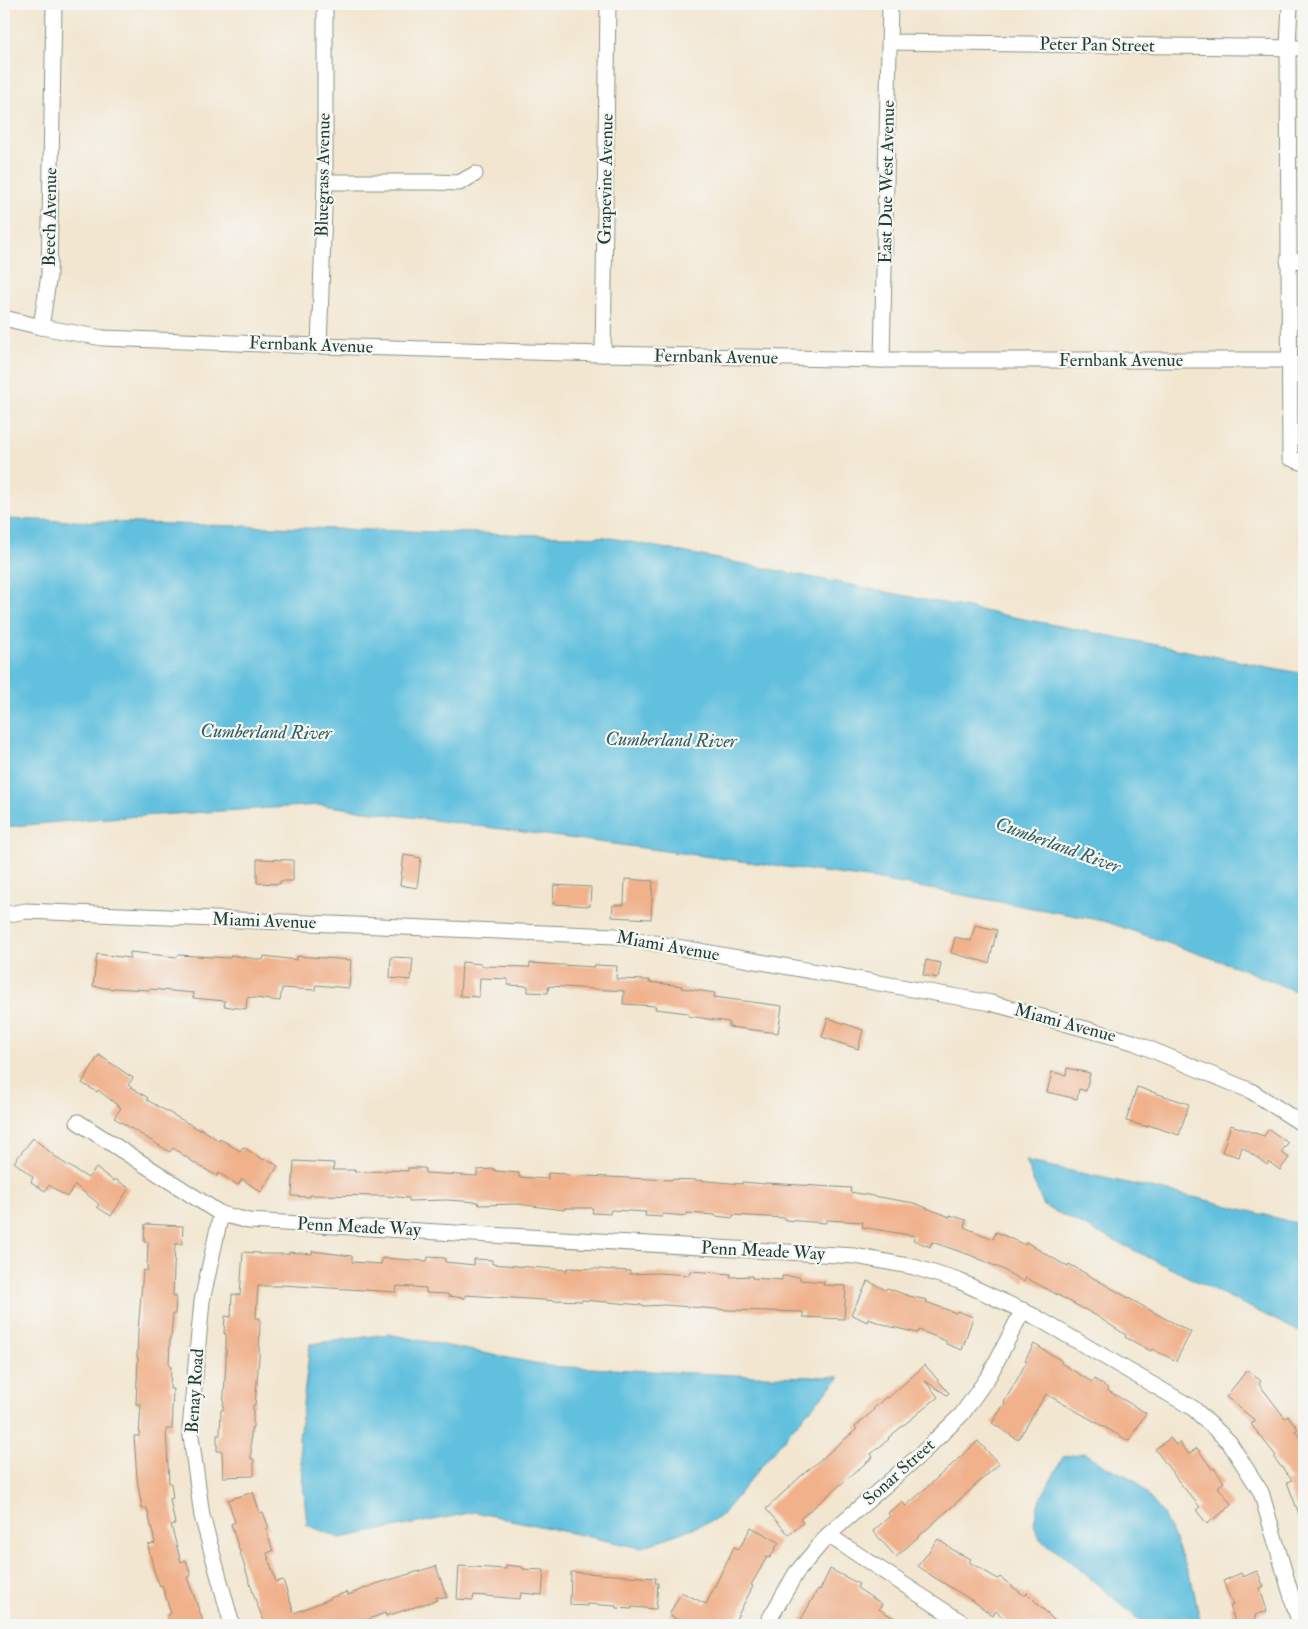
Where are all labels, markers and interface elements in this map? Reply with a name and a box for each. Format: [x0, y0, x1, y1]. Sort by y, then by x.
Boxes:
street label: Peter Pan Street [1039, 32, 1155, 58]
street label: East Due West Avenue [874, 100, 900, 264]
street label: Bluegrass Avenue [310, 112, 336, 237]
street label: Grapevine Avenue [593, 113, 619, 245]
street label: Beech Avenue [38, 167, 62, 267]
street label: Fernbank Avenue [248, 331, 374, 359]
street label: Fernbank Avenue [654, 344, 779, 370]
street label: Fernbank Avenue [1059, 349, 1184, 372]
water label: Cumberland River [200, 719, 333, 745]
water label: Cumberland River [605, 727, 738, 753]
water label: Cumberland River [992, 811, 1125, 879]
street label: Miami Avenue [211, 908, 317, 934]
street label: Miami Avenue [615, 926, 722, 966]
street label: Miami Avenue [1012, 998, 1119, 1048]
street label: Penn Meade Way [296, 1212, 423, 1242]
street label: Penn Meade Way [700, 1236, 827, 1266]
street label: Benay Road [181, 1348, 209, 1434]
street label: Sonar Street [858, 1433, 940, 1510]

